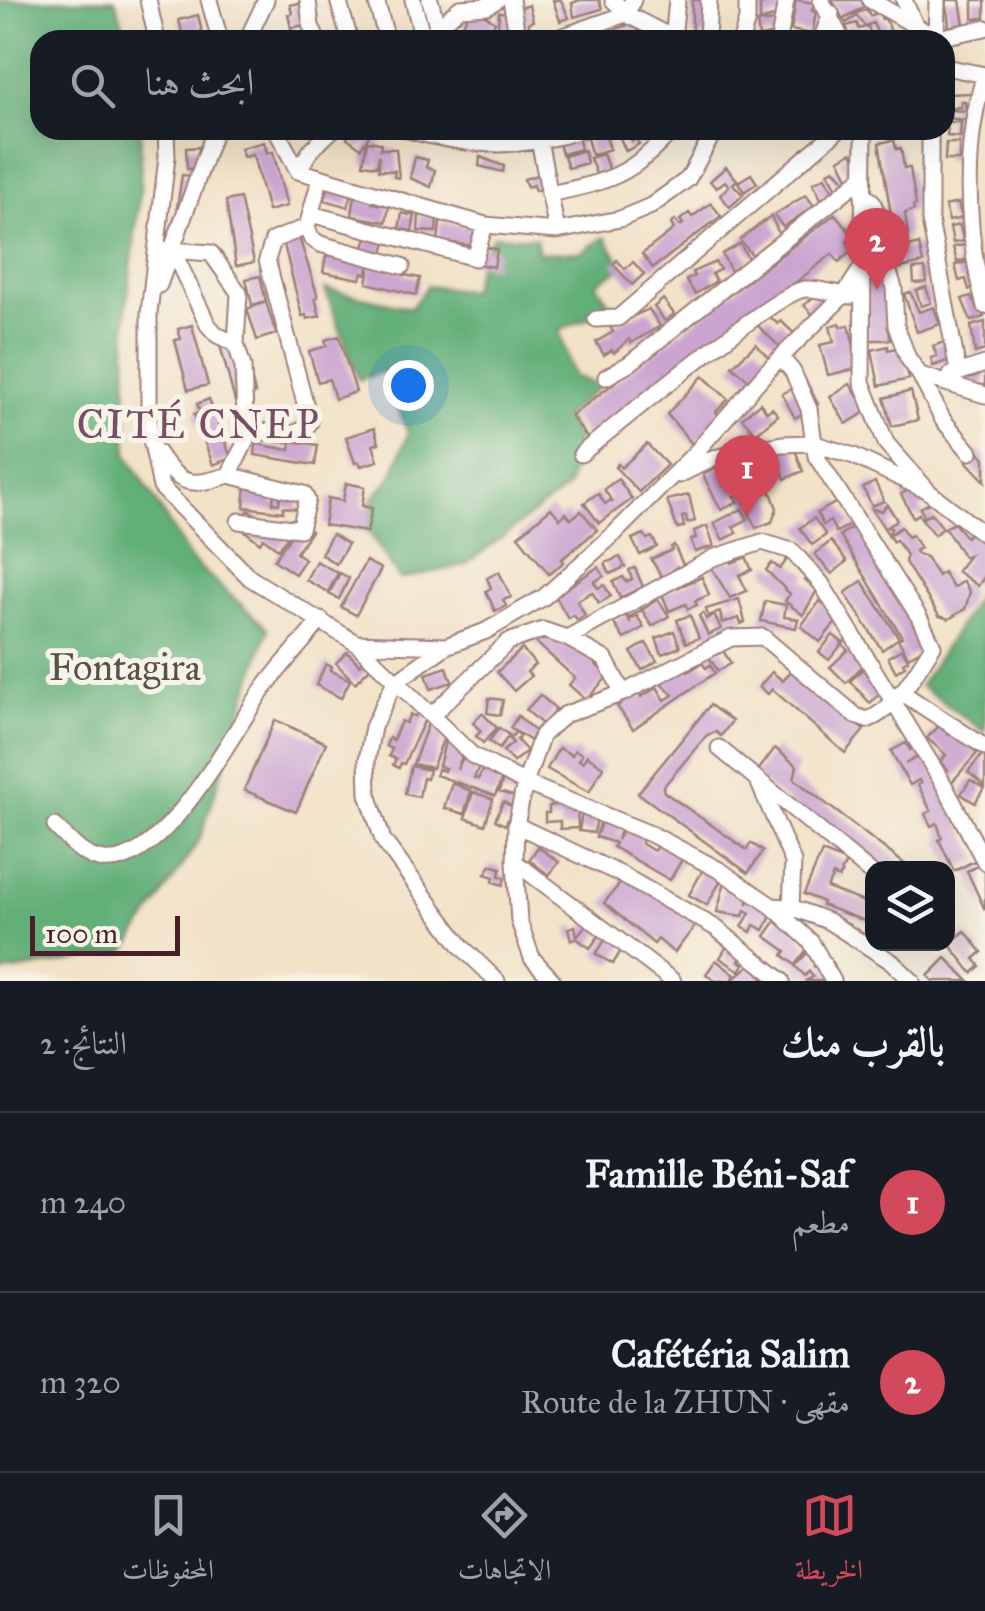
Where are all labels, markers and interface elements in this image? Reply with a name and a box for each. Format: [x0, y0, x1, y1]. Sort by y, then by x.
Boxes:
search box [30, 30, 955, 140]
icon: search [65, 58, 120, 113]
text: ابحث هنا [145, 59, 255, 105]
pin: 2 [844, 208, 910, 290]
your location [383, 360, 434, 411]
district label: CITÉ CNEP [77, 399, 321, 449]
pin: 1 [714, 434, 780, 517]
park label: Fontagira [49, 644, 202, 690]
map controls [865, 861, 955, 951]
button: layers [865, 861, 955, 951]
scale bar [30, 911, 180, 956]
text: 100 m [45, 916, 118, 951]
text: بالقرب منك [781, 1016, 945, 1068]
text: النتائج: 2 [40, 1024, 127, 1063]
text: Famille Béni-Saf [585, 1151, 850, 1197]
text: 240 m [40, 1183, 126, 1222]
text: 1 [906, 1183, 919, 1222]
text: مطعم [792, 1203, 850, 1242]
text: Cafétéria Salim [611, 1331, 850, 1377]
text: 320 m [40, 1363, 121, 1402]
text: 2 [905, 1363, 920, 1402]
text: مقهى · Route de la ZHUN [521, 1383, 850, 1422]
tab: المحفوظات [122, 1488, 214, 1597]
tab: الاتجاهات [458, 1488, 551, 1597]
tab: الخريطة [795, 1488, 863, 1597]

